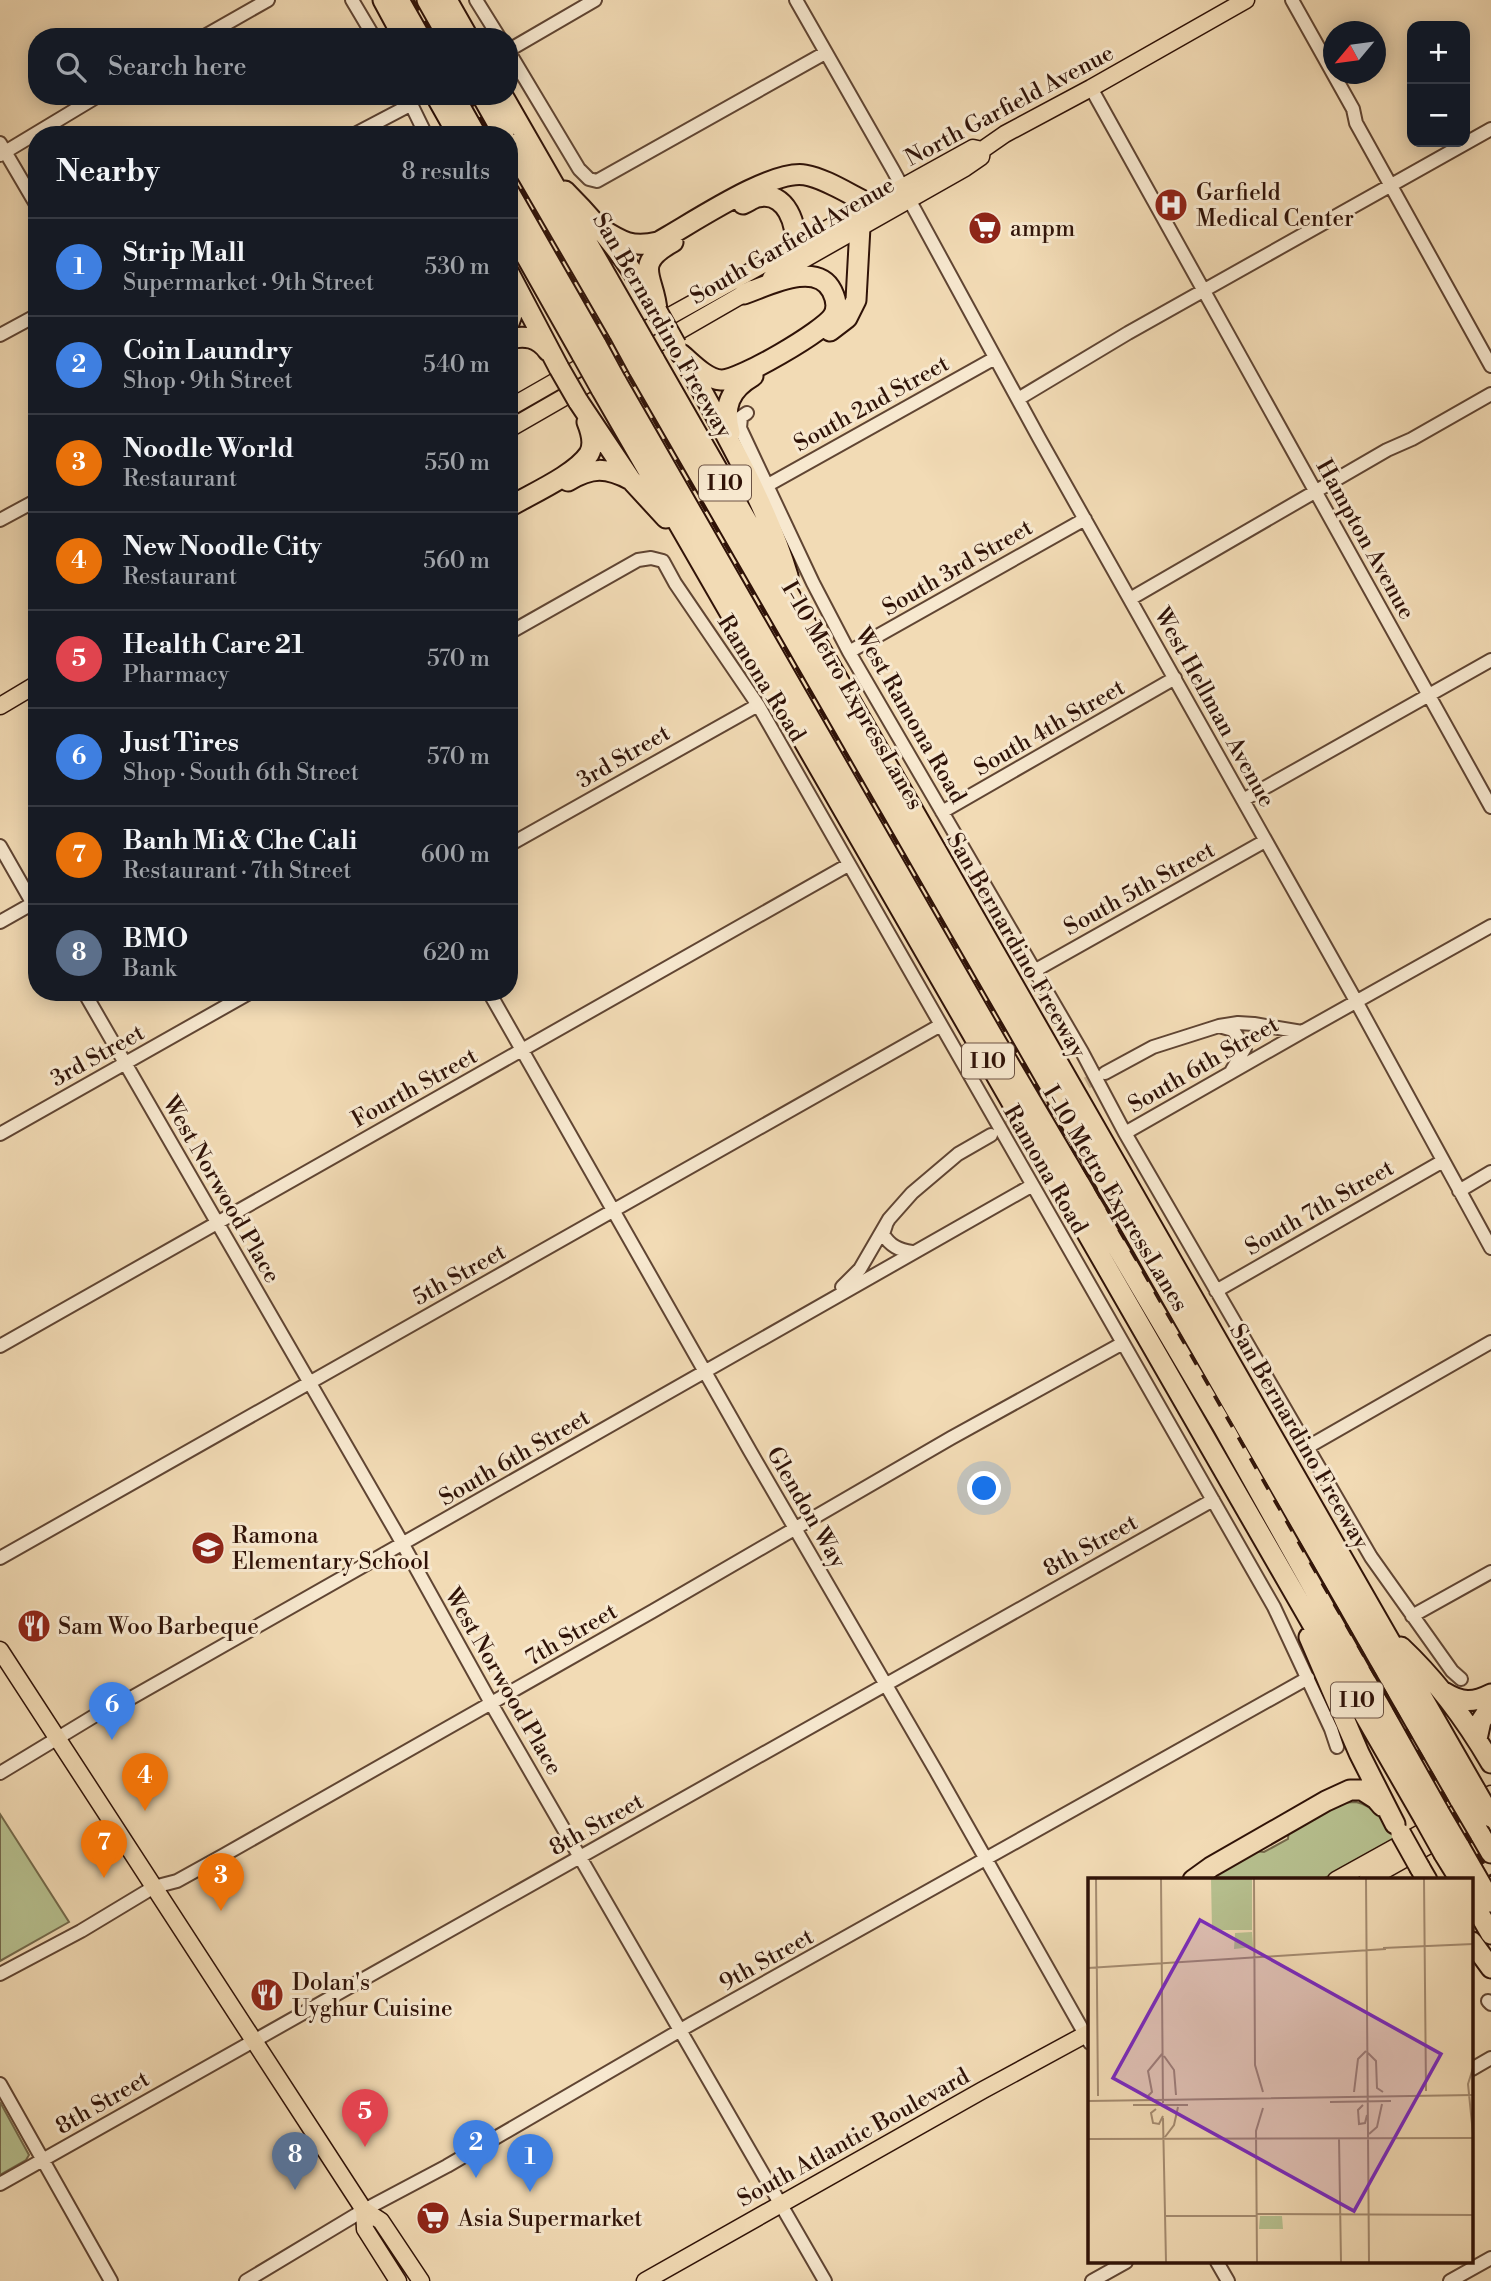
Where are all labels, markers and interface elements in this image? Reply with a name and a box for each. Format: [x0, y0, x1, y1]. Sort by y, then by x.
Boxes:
north arrow [1323, 21, 1386, 84]
map controls [1407, 21, 1470, 147]
button: + [1407, 21, 1470, 84]
search box [28, 28, 518, 105]
street label: North Garfield Avenue [900, 39, 1119, 173]
icon: search [52, 48, 90, 86]
text: Search here [108, 51, 247, 83]
button: − [1407, 84, 1470, 147]
text: Nearby [56, 153, 160, 191]
text: 8 results [402, 158, 490, 186]
street label: South Garfield Avenue [685, 171, 900, 311]
place label: Garfield Medical Center [1196, 179, 1354, 233]
hospital icon: Garfield Medical Center [1152, 186, 1190, 224]
street label: San Bernardino Freeway [586, 208, 738, 444]
supermarket icon: ampm [966, 209, 1004, 247]
place label: ampm [1010, 215, 1075, 243]
text: Strip Mall [123, 237, 245, 269]
text: 1 [73, 253, 85, 281]
text: 530 m [424, 253, 490, 281]
text: Supermarket · 9th Street [123, 269, 374, 297]
text: Coin Laundry [123, 335, 292, 367]
street label: South 2nd Street [789, 350, 954, 458]
text: 2 [72, 351, 86, 379]
text: 540 m [423, 351, 490, 379]
text: Shop · 9th Street [123, 367, 293, 395]
text: Noodle World [123, 433, 294, 465]
text: 3 [72, 449, 86, 477]
text: 550 m [425, 449, 490, 477]
street label: Hampton Avenue [1310, 455, 1421, 624]
text: Restaurant [123, 465, 237, 493]
road number: I 10 [699, 466, 751, 500]
street label: South 3rd Street [877, 514, 1038, 622]
text: New Noodle City [123, 531, 322, 563]
text: 4 [71, 547, 87, 575]
text: 560 m [423, 547, 490, 575]
text: Restaurant [123, 563, 237, 591]
street label: I-10 Metro ExpressLanes [775, 576, 929, 815]
street label: West Hellman Avenue [1147, 602, 1281, 812]
street label: Ramona Road [711, 610, 811, 747]
street label: West Ramona Road [848, 622, 972, 809]
text: Health Care 21 [123, 629, 304, 661]
text: 5 [72, 645, 86, 673]
text: 570 m [427, 645, 490, 673]
text: Pharmacy [123, 661, 229, 689]
street label: South 4th Street [969, 673, 1130, 782]
street label: 3rd Street [572, 719, 675, 795]
text: Just Tires [123, 727, 239, 759]
text: 6 [72, 743, 86, 771]
text: 570 m [427, 743, 490, 771]
text: Shop · South 6th Street [123, 759, 359, 787]
text: Banh Mi & Che Cali [123, 825, 357, 857]
street label: San Bernardino Freeway [940, 828, 1092, 1064]
street label: South 5th Street [1059, 836, 1220, 942]
text: 7 [72, 841, 86, 869]
text: 600 m [421, 841, 490, 869]
text: Restaurant · 7th Street [123, 857, 351, 885]
text: BMO [123, 923, 188, 955]
text: 8 [72, 939, 86, 967]
text: 620 m [423, 939, 490, 967]
text: Bank [123, 955, 177, 983]
street label: South 6th Street [1123, 1010, 1284, 1119]
street label: 3rd Street [46, 1019, 149, 1093]
street label: Fourth Street [347, 1042, 482, 1134]
road number: I 10 [962, 1044, 1014, 1078]
street label: I-10 Metro ExpressLanes [1036, 1080, 1194, 1317]
street label: West Norwood Place [156, 1090, 286, 1288]
street label: Ramona Road [997, 1100, 1093, 1239]
street label: South 7th Street [1240, 1154, 1399, 1262]
street label: 5th Street [408, 1238, 511, 1312]
street label: San Bernardino Freeway [1223, 1319, 1375, 1555]
street label: South 6th Street [434, 1403, 595, 1512]
street label: Glendon Way [760, 1442, 853, 1574]
your location [967, 1471, 1001, 1505]
street label: 8th Street [1038, 1509, 1143, 1583]
place label: Ramona Elementary School [232, 1522, 430, 1576]
school or university icon: Ramona Elementary School [189, 1529, 227, 1567]
street label: West Norwood Place [438, 1582, 568, 1780]
street label: 7th Street [521, 1598, 622, 1672]
restaurant icon: Sam Woo Barbeque [15, 1607, 53, 1645]
place label: Sam Woo Barbeque [58, 1613, 259, 1641]
pin: 6 [89, 1682, 135, 1740]
road number: I 10 [1331, 1682, 1383, 1718]
pin: 4 [122, 1753, 168, 1811]
street label: 8th Street [544, 1788, 649, 1862]
pin: 7 [81, 1820, 127, 1878]
pin: 3 [198, 1853, 244, 1911]
inset map [1088, 1878, 1474, 2264]
street label: 9th Street [715, 1923, 818, 1997]
place label: Dolan's Uyghur Cuisine [292, 1969, 453, 2023]
restaurant icon: Dolan's Uyghur Cuisine [248, 1976, 286, 2014]
street label: South Atlantic Boulevard [733, 2062, 974, 2213]
street label: 8th Street [51, 2065, 154, 2141]
pin: 5 [342, 2089, 388, 2147]
pin: 2 [453, 2120, 499, 2178]
pin: 8 [272, 2132, 318, 2190]
pin: 1 [507, 2134, 553, 2192]
supermarket icon: Asia Supermarket [414, 2199, 452, 2237]
place label: Asia Supermarket [457, 2205, 642, 2233]

